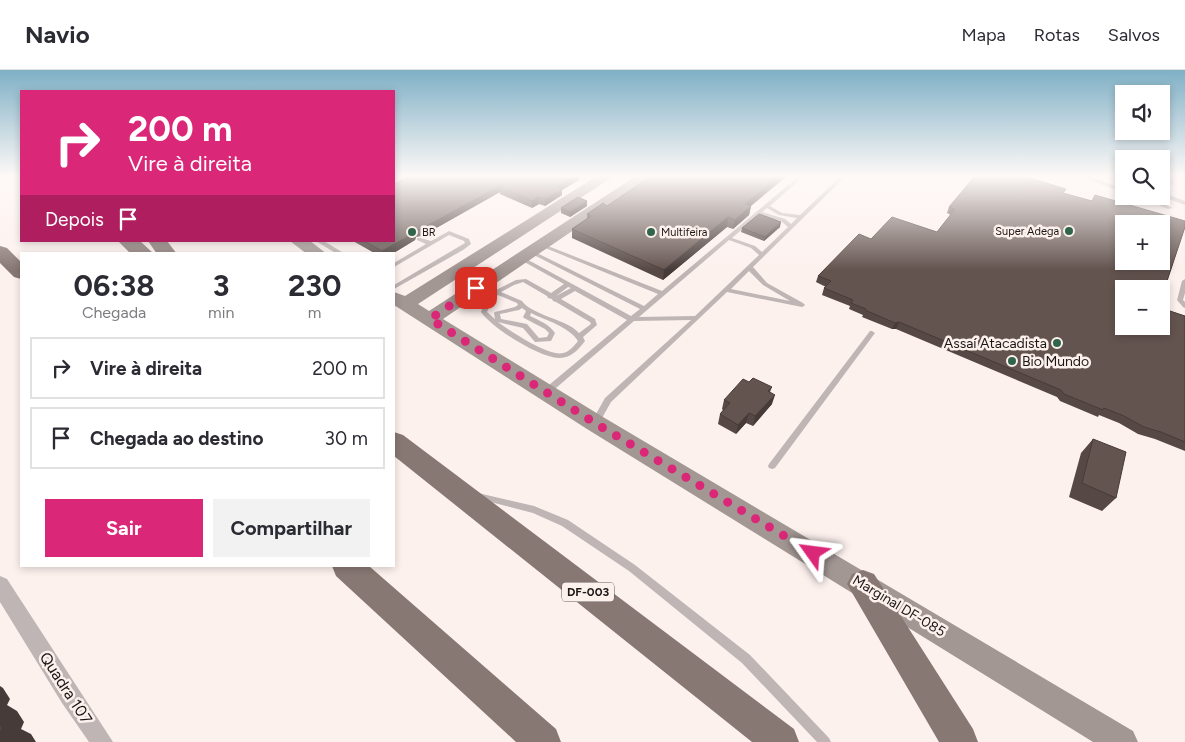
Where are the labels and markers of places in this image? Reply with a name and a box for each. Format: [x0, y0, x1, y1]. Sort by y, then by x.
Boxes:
place label: Super Adega [995, 225, 1059, 238]
marker: Super Adega [1063, 225, 1075, 237]
marker: BR [406, 226, 418, 238]
place label: BR [422, 226, 436, 239]
marker: Multifeira [645, 226, 657, 238]
place label: Multifeira [661, 226, 707, 239]
pin [455, 267, 497, 309]
place label: Assaí Atacadista [944, 335, 1047, 352]
marker: Assaí Atacadista [1051, 337, 1063, 349]
place label: Bio Mundo [1022, 353, 1089, 370]
marker: Bio Mundo [1006, 355, 1018, 367]

